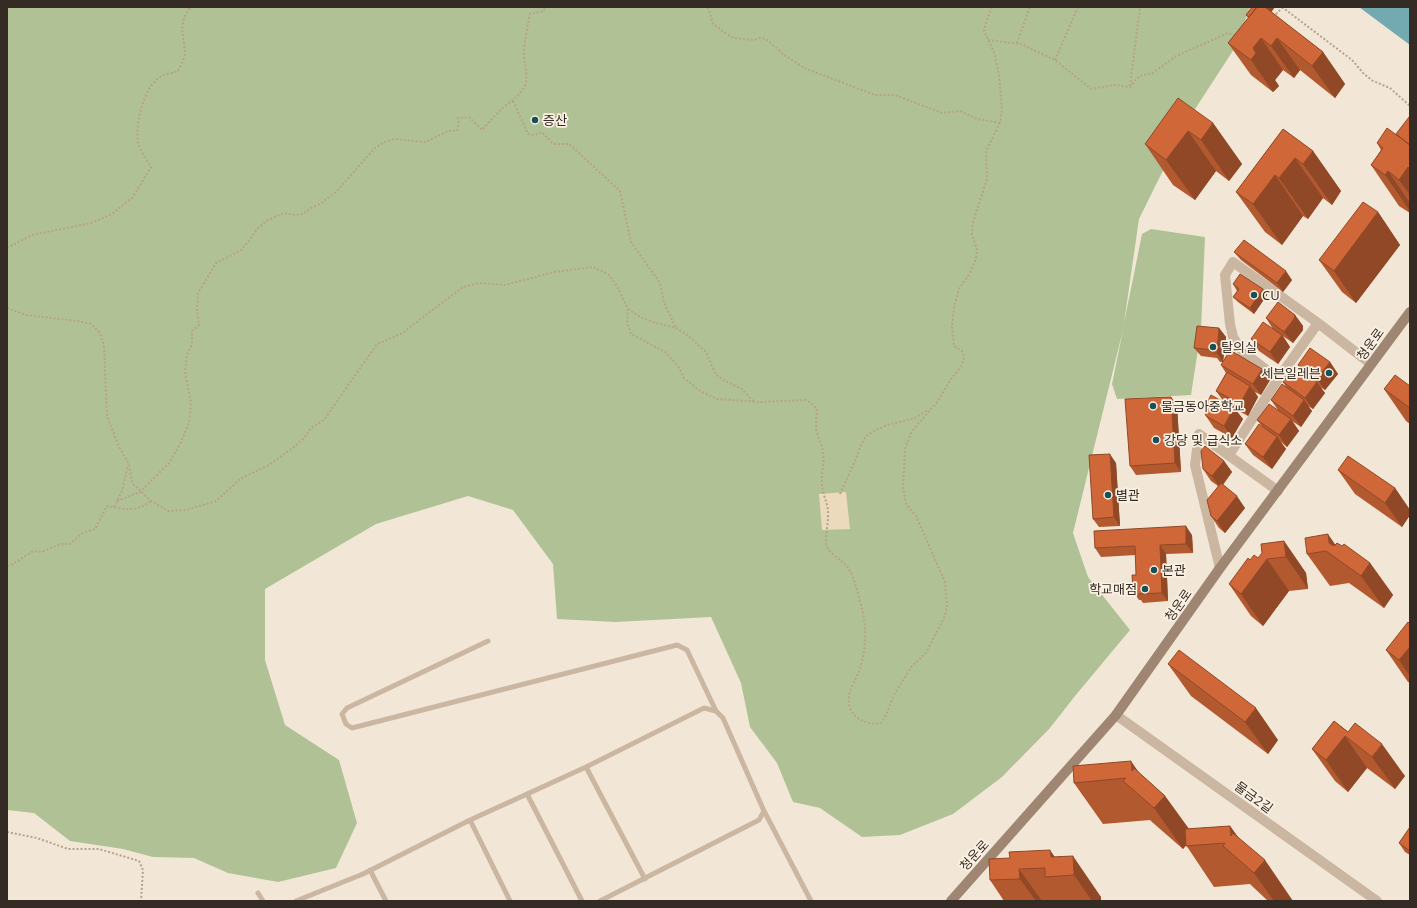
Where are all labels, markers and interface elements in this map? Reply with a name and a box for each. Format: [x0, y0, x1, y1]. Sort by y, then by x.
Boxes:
place label: 증산 [543, 111, 567, 129]
marker: 증산 [530, 115, 540, 125]
place label: CU [1262, 286, 1280, 304]
marker: CU [1249, 290, 1259, 300]
street label: 청운로 [1352, 324, 1388, 364]
place label: 탈의실 [1221, 338, 1257, 356]
marker: 탈의실 [1208, 342, 1218, 352]
place label: 세븐일레븐 [1261, 364, 1321, 382]
marker: 세븐일레븐 [1324, 368, 1334, 378]
place label: 물금동아중학교 [1161, 397, 1245, 415]
marker: 물금동아중학교 [1148, 401, 1158, 411]
place label: 강당 및 급식소 [1164, 431, 1243, 449]
marker: 강당 및 급식소 [1151, 435, 1161, 445]
place label: 별관 [1116, 486, 1140, 504]
marker: 별관 [1103, 490, 1113, 500]
place label: 본관 [1162, 561, 1186, 579]
marker: 본관 [1149, 565, 1159, 575]
place label: 학교매점 [1089, 580, 1137, 598]
marker: 학교매점 [1140, 584, 1150, 594]
street label: 청운로 [1160, 585, 1196, 625]
street label: 물금2길 [1231, 777, 1277, 817]
street label: 청운로 [955, 836, 993, 874]

